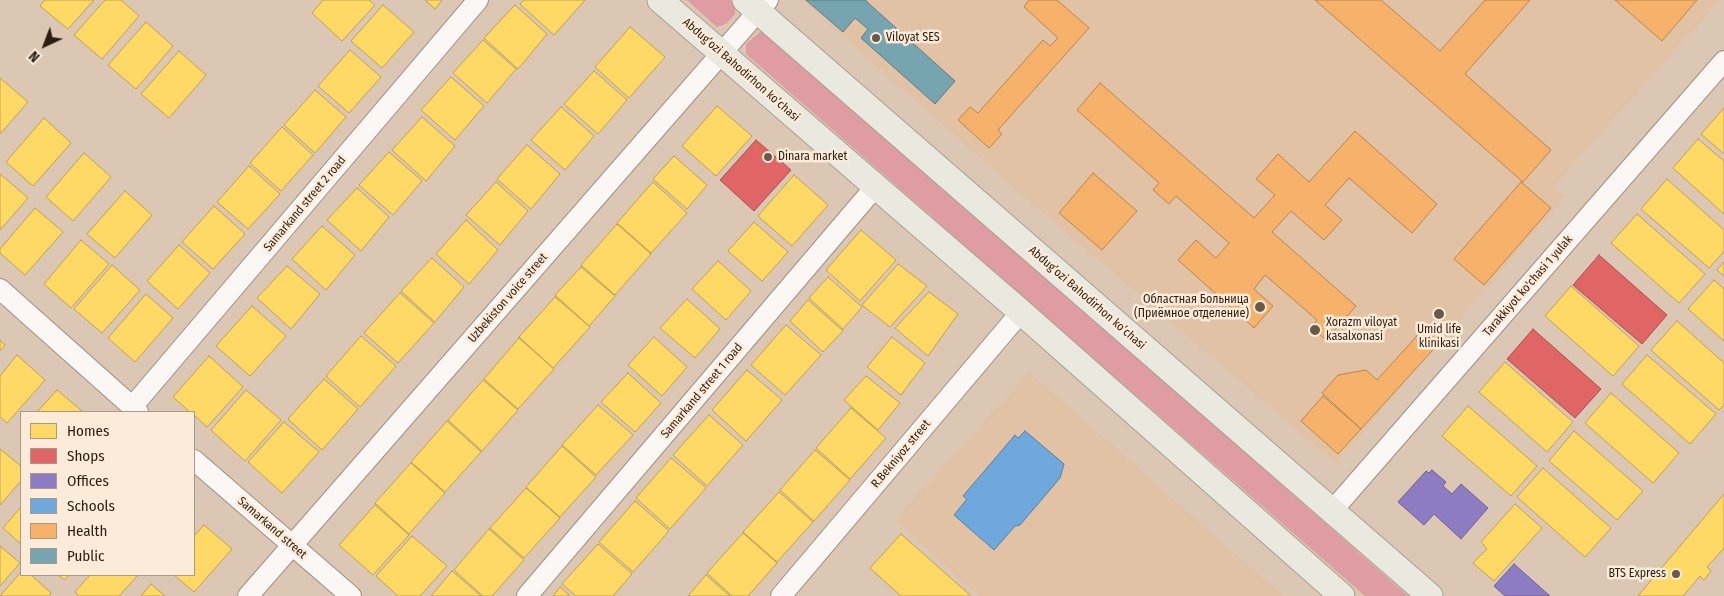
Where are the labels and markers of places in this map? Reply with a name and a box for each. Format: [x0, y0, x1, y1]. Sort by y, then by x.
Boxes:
place label: Viloyat SES [886, 31, 940, 45]
marker: Viloyat SES [870, 32, 882, 44]
place label: Dinara market [778, 150, 847, 164]
marker: Dinara market [762, 151, 774, 163]
place label: Областная Больница (Приёмное отделение) [1134, 293, 1249, 321]
marker: Областная Больница (Приёмное отделение) [1253, 300, 1267, 314]
marker: Umid life klinikasi [1432, 307, 1446, 321]
place label: Xorazm viloyat kasalxonasi [1326, 316, 1397, 344]
marker: Xorazm viloyat kasalxonasi [1308, 323, 1322, 337]
place label: Umid life klinikasi [1417, 323, 1461, 351]
place label: BTS Express [1608, 567, 1666, 581]
marker: BTS Express [1670, 568, 1682, 580]

